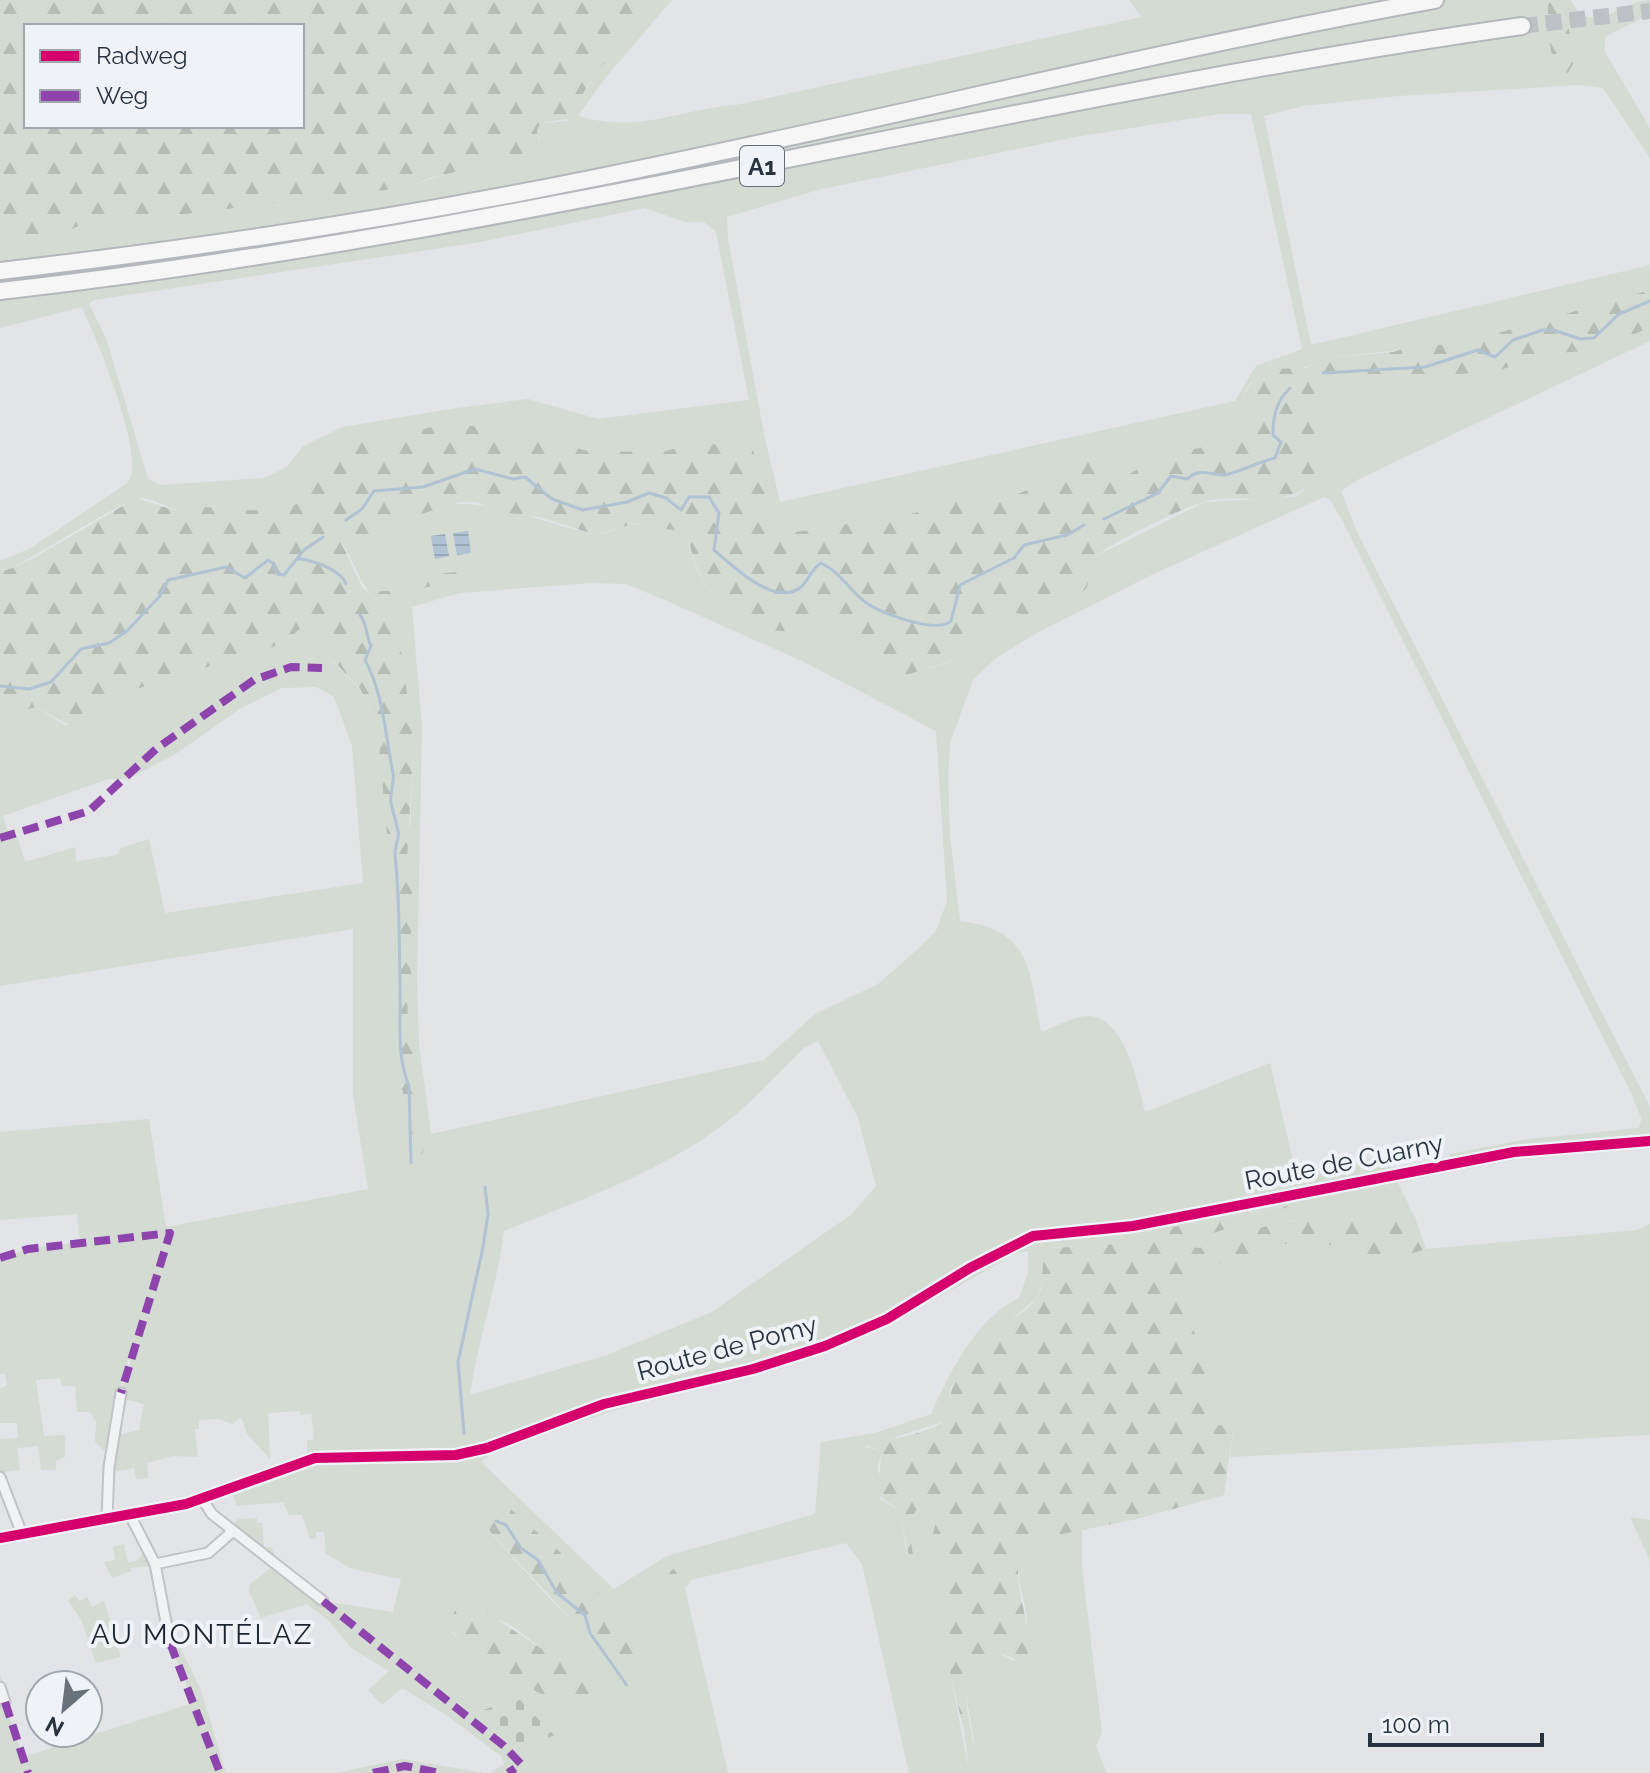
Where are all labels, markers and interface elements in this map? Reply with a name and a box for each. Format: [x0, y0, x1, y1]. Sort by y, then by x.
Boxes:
legend [24, 24, 304, 128]
text: Radweg [96, 41, 188, 70]
text: Weg [96, 81, 148, 110]
road number: A1 [740, 146, 784, 186]
street label: Route de Cuarny [1242, 1128, 1446, 1196]
street label: Route de Pomy [634, 1310, 820, 1386]
district label: AU MONTÉLAZ [91, 1618, 313, 1651]
north arrow [24, 1669, 104, 1749]
scale bar [1370, 1697, 1542, 1747]
text: 100 m [1382, 1710, 1450, 1739]
text: N [41, 1711, 68, 1742]

